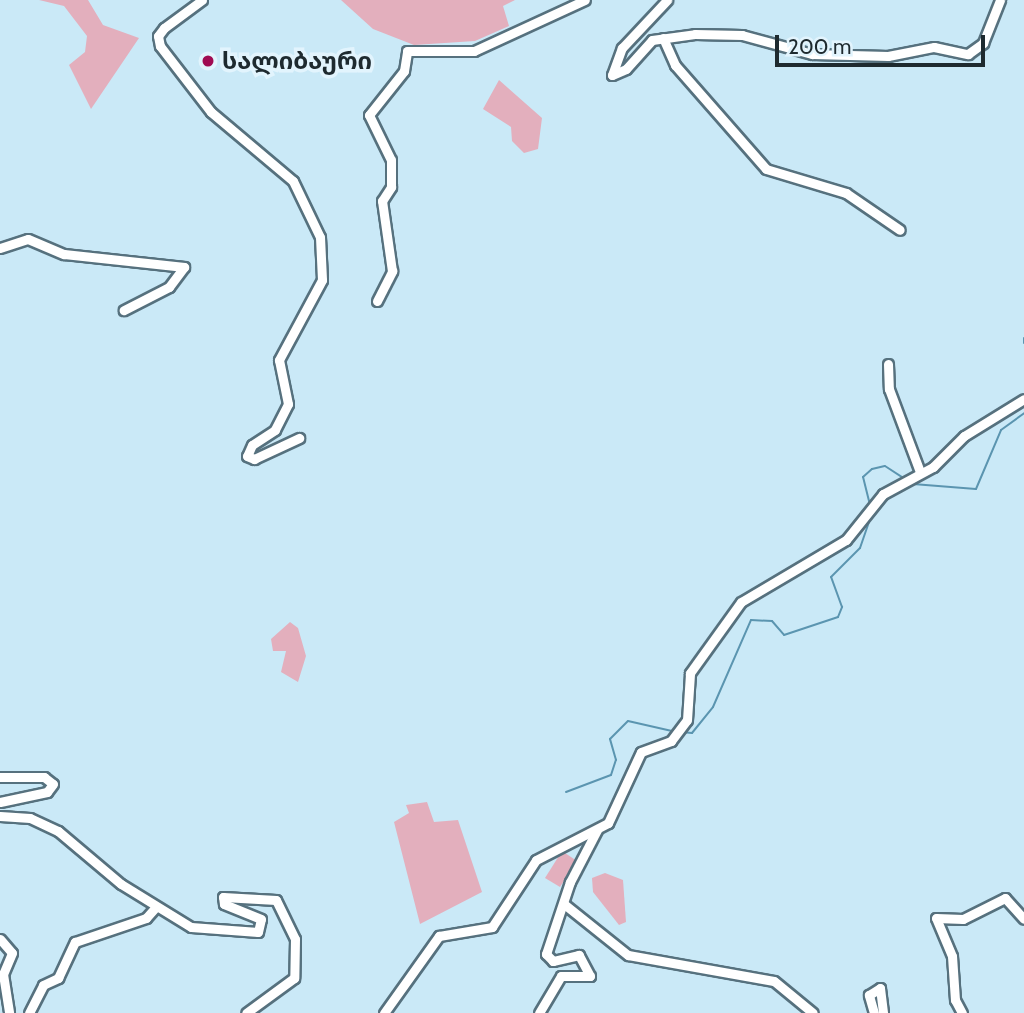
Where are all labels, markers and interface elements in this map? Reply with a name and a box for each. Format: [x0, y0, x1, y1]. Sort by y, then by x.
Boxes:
scale bar [779, 21, 989, 65]
text: 200 m [788, 34, 851, 59]
place label: სალიბაური [222, 47, 372, 75]
marker: სალიბაური [200, 53, 216, 69]

